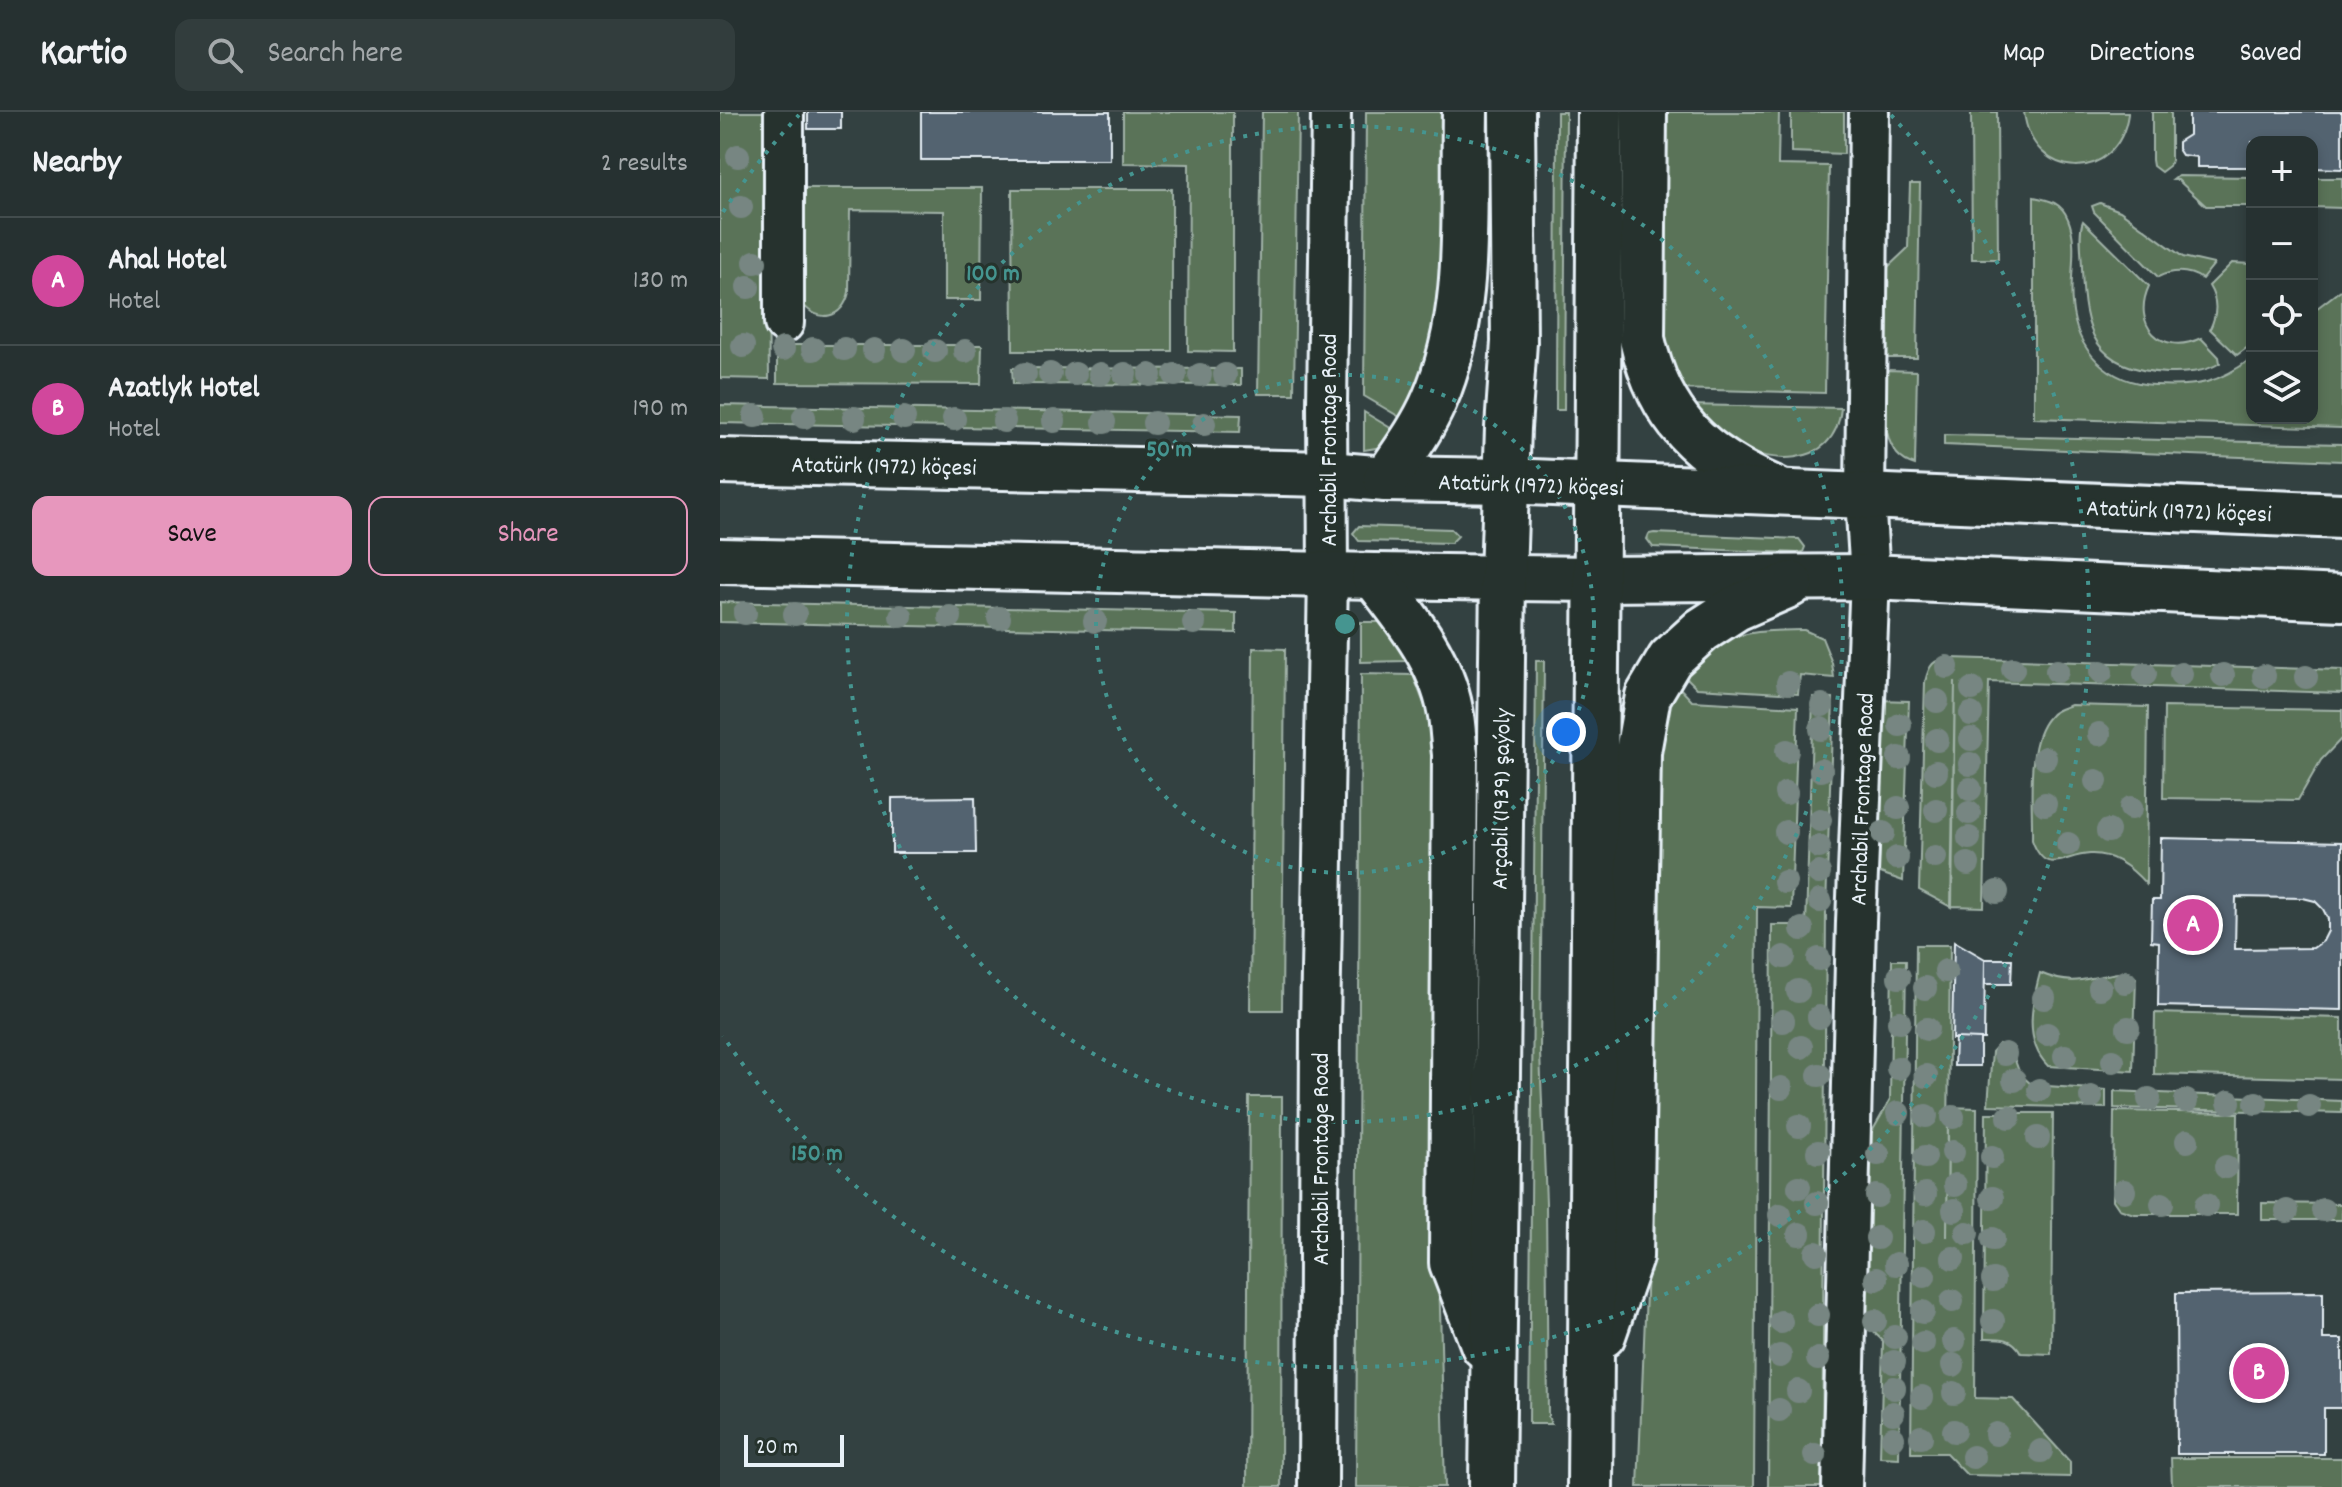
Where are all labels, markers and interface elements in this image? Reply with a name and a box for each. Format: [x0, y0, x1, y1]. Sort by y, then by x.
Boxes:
search box [175, 19, 735, 91]
text: Kartio [40, 28, 127, 83]
icon: search [203, 33, 247, 77]
text: Search here [267, 34, 403, 77]
text: Map [2003, 35, 2045, 75]
text: Directions [2089, 35, 2195, 75]
text: Saved [2239, 35, 2302, 75]
map controls [2246, 136, 2318, 424]
button: + [2246, 136, 2318, 208]
text: Nearby [32, 140, 121, 189]
text: 2 results [601, 146, 688, 183]
button: − [2246, 208, 2318, 280]
text: Ahal Hotel [108, 241, 226, 284]
text: 100 m [966, 258, 1020, 292]
text: A [51, 263, 65, 300]
text: 130 m [633, 263, 688, 300]
button: locate [2246, 280, 2318, 352]
text: Hotel [108, 284, 160, 321]
street label: Archabil Frontage Road [1314, 334, 1348, 546]
button: layers [2246, 352, 2318, 424]
text: Azatlyk Hotel [108, 369, 260, 412]
text: B [52, 391, 64, 428]
text: 190 m [632, 391, 688, 428]
text: Hotel [108, 412, 160, 449]
text: 50 m [1146, 434, 1192, 468]
street label: Atatürk (1972) köçesi [791, 449, 977, 487]
street label: Atatürk (1972) köçesi [1438, 467, 1624, 507]
street label: Atatürk (1972) köçesi [2086, 493, 2272, 533]
button: Save [32, 496, 352, 576]
button: Share [368, 496, 688, 576]
centre of rings [1331, 610, 1359, 638]
street label: Archabil Frontage Road [1843, 692, 1885, 906]
street label: Arçabil (1939) şaýoly [1484, 707, 1522, 890]
your location [1546, 712, 1586, 752]
pin: A [2167, 895, 2219, 955]
street label: Archabil Frontage Road [1306, 1053, 1340, 1265]
text: 150 m [791, 1138, 843, 1172]
pin: B [2233, 1343, 2285, 1403]
scale bar [744, 1431, 844, 1467]
text: 20 m [756, 1433, 798, 1464]

